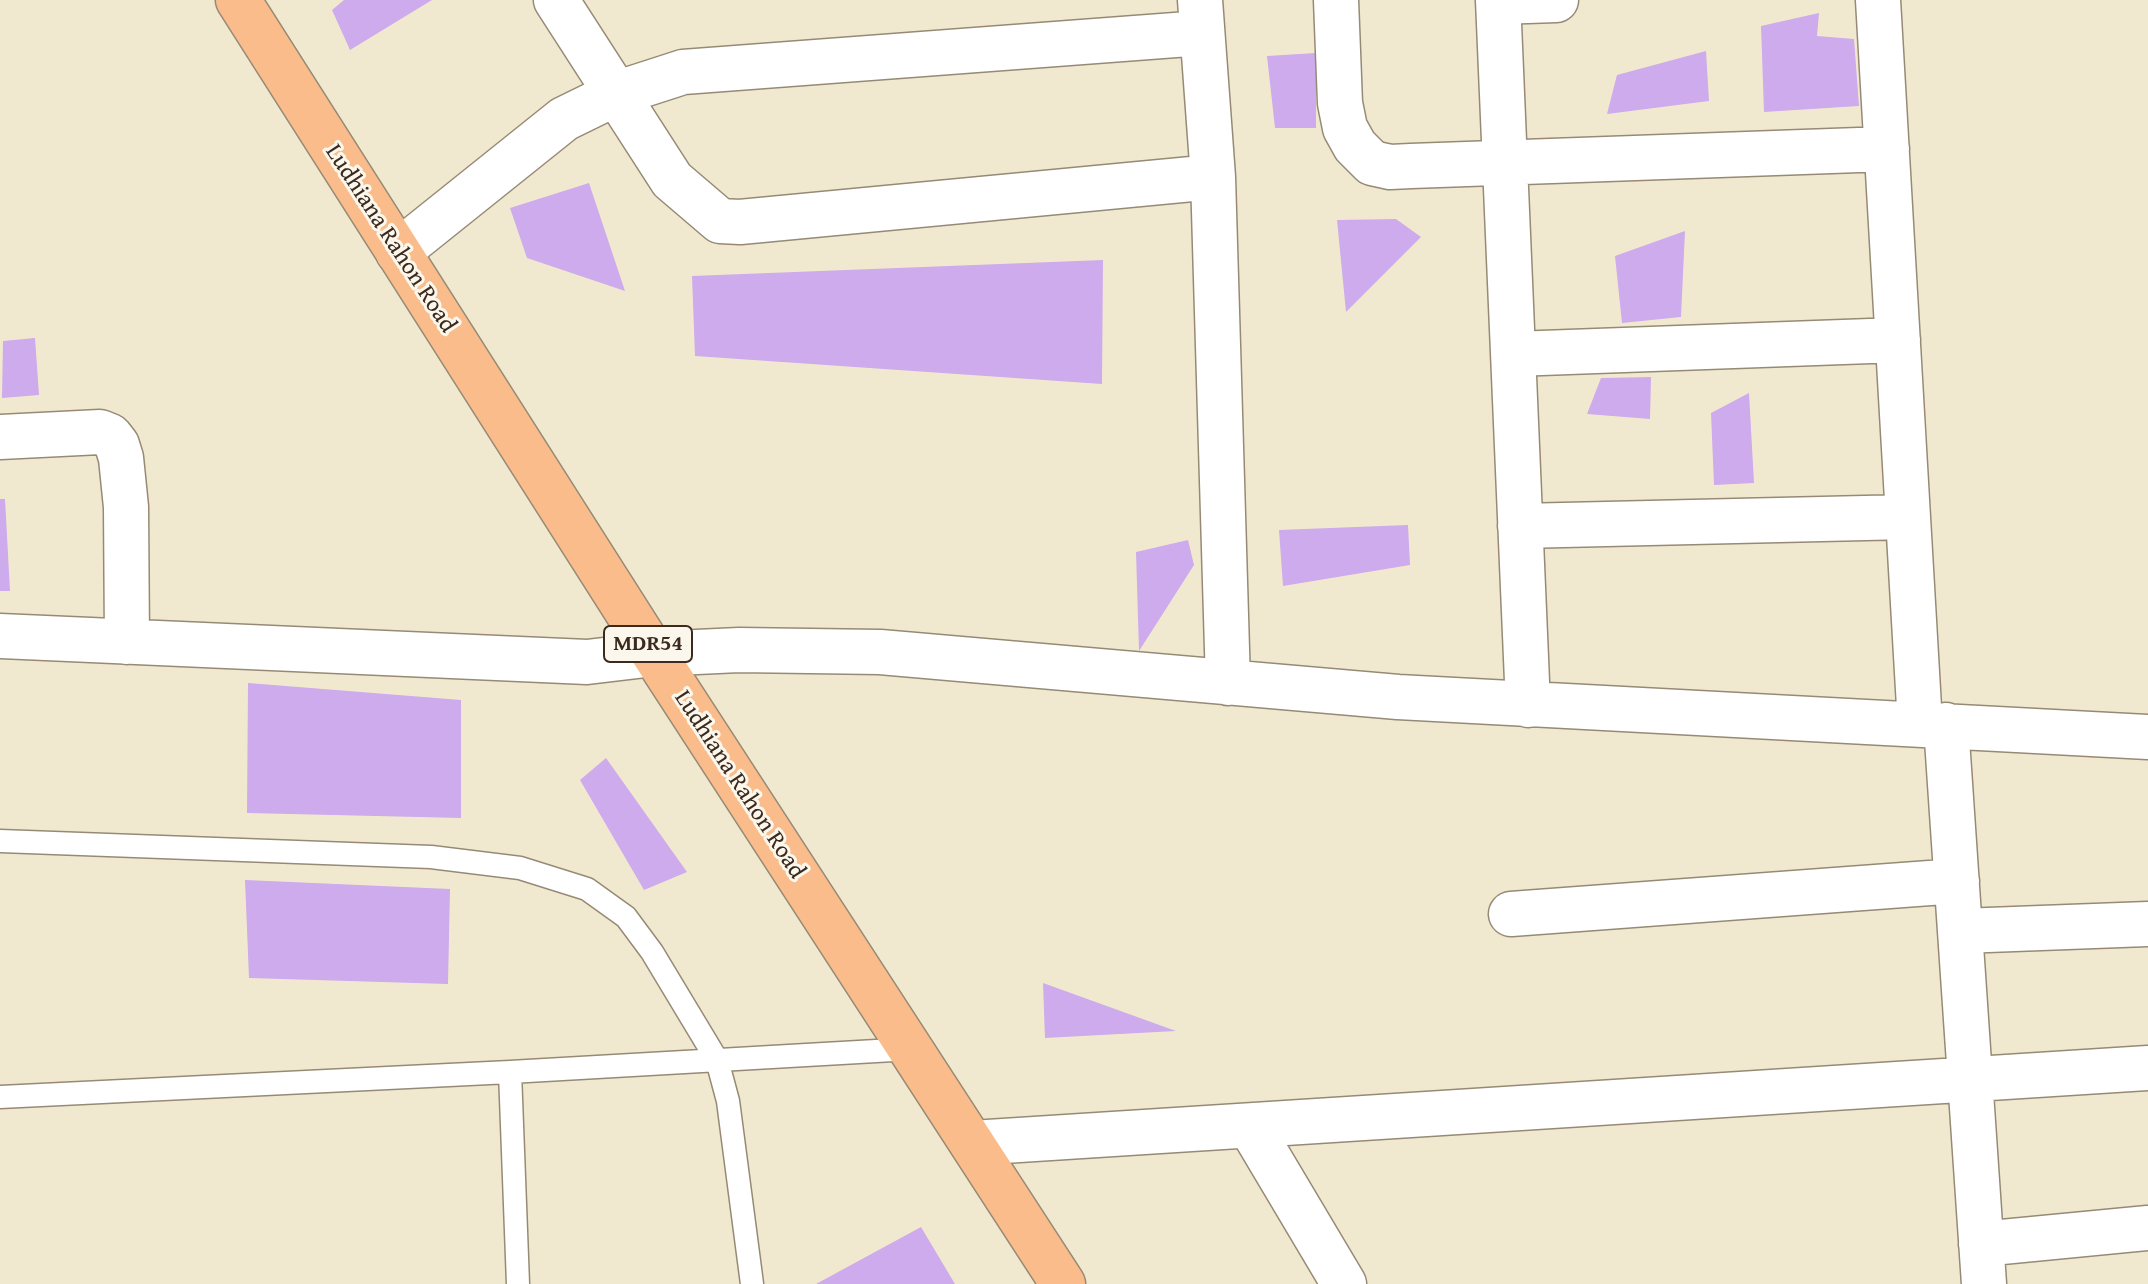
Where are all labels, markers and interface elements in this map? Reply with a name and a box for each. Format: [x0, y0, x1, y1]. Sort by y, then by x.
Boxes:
street label: Ludhiana Rahon Road [318, 139, 462, 339]
road number: MDR54 [604, 626, 692, 662]
street label: Ludhiana Rahon Road [667, 685, 811, 885]

